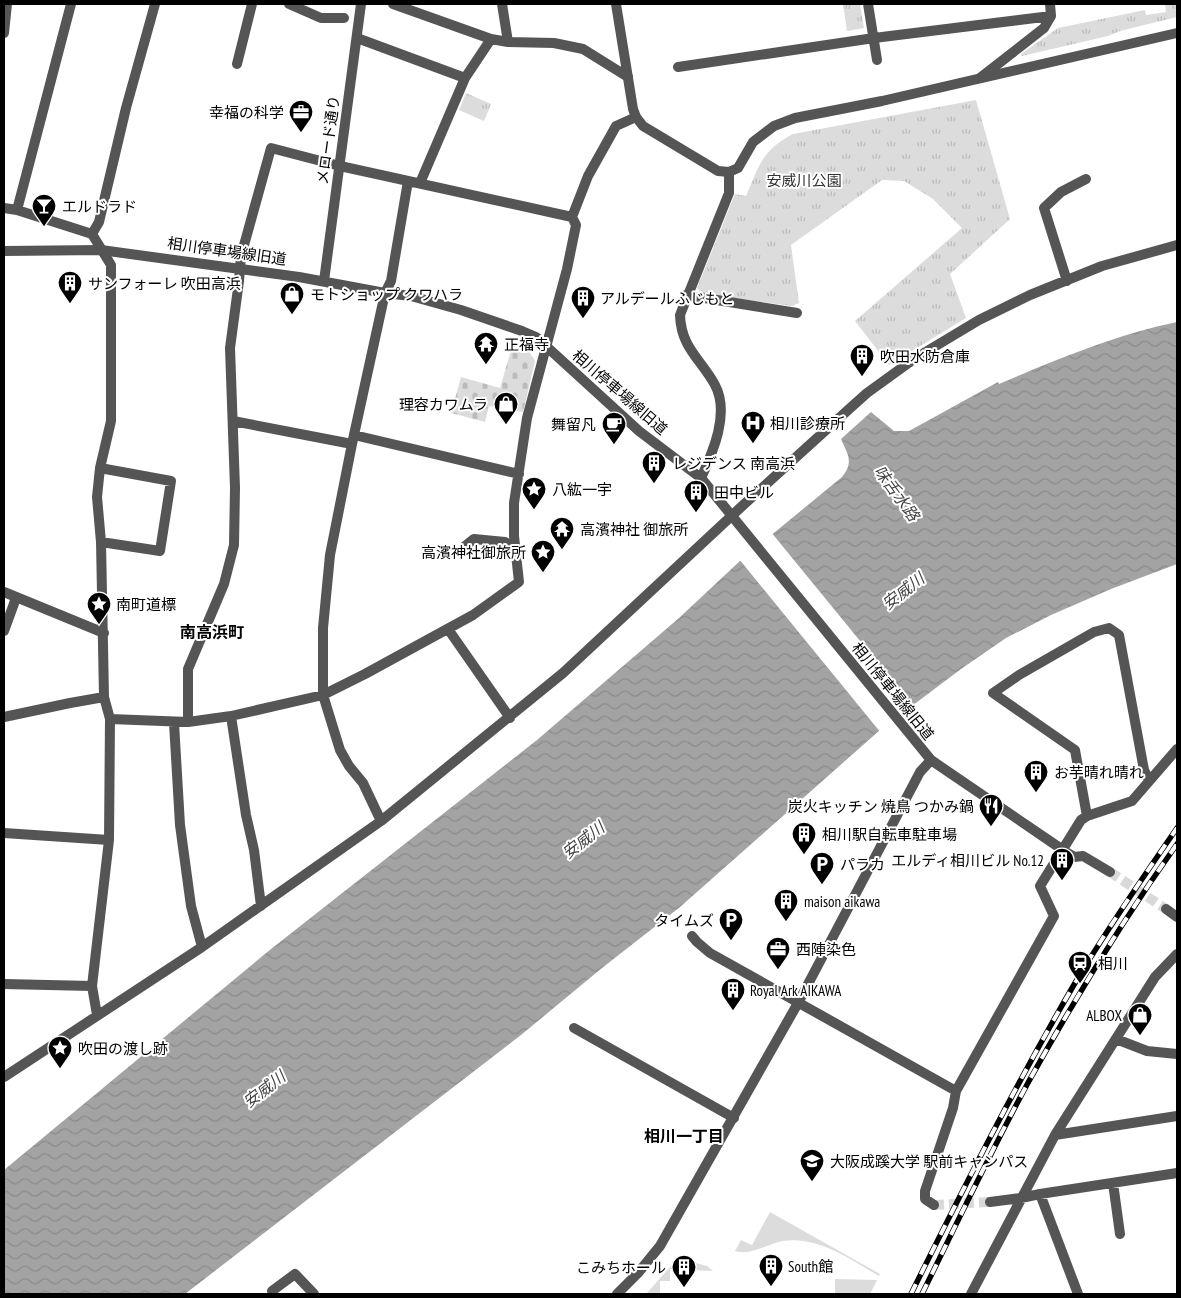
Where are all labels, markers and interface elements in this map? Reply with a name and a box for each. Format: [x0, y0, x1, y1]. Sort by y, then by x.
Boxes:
street label: メロード通り [312, 94, 344, 186]
office icon: 幸福の科学 [288, 99, 314, 133]
place label: 幸福の科学 [209, 103, 284, 122]
park label: 安威川公園 [766, 171, 842, 190]
bar icon: エルドラド [31, 193, 57, 227]
place label: エルドラド [62, 197, 137, 216]
street label: 相川停車場線旧道 [166, 233, 288, 269]
building icon: サンフォーレ 吹田高浜 [57, 270, 83, 304]
place label: サンフォーレ 吹田高浜 [88, 274, 241, 293]
shop icon: モトショップ クワハラ [279, 281, 305, 315]
place label: モトショップ クワハラ [310, 285, 463, 304]
building icon: アルデールふじもと [570, 285, 596, 319]
place label: アルデールふじもと [600, 289, 735, 308]
temple icon: 正福寺 [473, 331, 499, 365]
place label: 正福寺 [504, 335, 549, 354]
building icon: 吹田水防倉庫 [849, 343, 875, 377]
street label: 相川停車場線旧道 [568, 345, 672, 439]
place label: 吹田水防倉庫 [880, 347, 970, 366]
shop icon: 理容カワムラ [493, 391, 519, 425]
place label: 理容カワムラ [399, 395, 488, 414]
hospital icon: 相川診療所 [740, 410, 766, 444]
cafe icon: 舞留凡 [601, 411, 627, 445]
place label: 相川診療所 [770, 414, 845, 433]
place label: 舞留凡 [551, 415, 596, 434]
building icon: レジデンス 南高浜 [641, 450, 667, 484]
place label: レジデンス 南高浜 [672, 454, 795, 473]
water label: 味舌水路 [870, 461, 925, 526]
place icon: 八紘一宇 [521, 476, 547, 510]
building icon: 田中ビル [683, 479, 709, 513]
place label: 八紘一宇 [552, 480, 612, 499]
place label: 田中ビル [714, 483, 774, 502]
temple icon: 高濱神社 御旅所 [549, 516, 575, 550]
place label: 高濱神社 御旅所 [580, 520, 688, 539]
place icon: 高濱神社御旅所 [530, 539, 556, 573]
place label: 高濱神社御旅所 [421, 543, 526, 562]
water label: 安威川 [878, 567, 930, 614]
place icon: 南町道標 [86, 591, 112, 625]
place label: 南町道標 [116, 595, 176, 614]
district label: 南高浜町 [180, 622, 244, 642]
street label: 相川停車場線旧道 [848, 638, 938, 744]
building icon: お芋晴れ晴れ [1023, 759, 1049, 793]
place label: お芋晴れ晴れ [1054, 763, 1144, 782]
restaurant icon: 炭火キッチン 焼鳥 つかみ鍋 [978, 793, 1004, 827]
place label: 炭火キッチン 焼鳥 つかみ鍋 [788, 797, 974, 816]
water label: 安威川 [558, 816, 610, 863]
building icon: 相川駅自転車駐車場 [791, 821, 817, 855]
place label: 相川駅自転車駐車場 [822, 825, 957, 844]
building icon: エルディ相川ビル No.12 [1049, 847, 1075, 881]
parking icon: パラカ [809, 851, 835, 885]
place label: エルディ相川ビル No.12 [891, 851, 1044, 870]
place label: パラカ [840, 855, 885, 874]
building icon: maison aikawa [773, 888, 799, 922]
place label: maison aikawa [804, 892, 880, 911]
parking icon: タイムズ [718, 907, 744, 941]
place label: タイムズ [654, 911, 714, 930]
office icon: 西陣染色 [765, 936, 791, 970]
place label: 西陣染色 [796, 940, 856, 959]
station icon: 相川 [1067, 950, 1093, 984]
place label: 相川 [1098, 954, 1128, 973]
building icon: Royal Ark AIKAWA [720, 977, 746, 1011]
place label: Royal Ark AIKAWA [750, 981, 842, 1000]
shop icon: ALBOX [1127, 1002, 1153, 1036]
place label: ALBOX [1086, 1006, 1122, 1025]
place icon: 吹田の渡し跡 [47, 1035, 73, 1069]
place label: 吹田の渡し跡 [78, 1039, 168, 1058]
water label: 安威川 [239, 1065, 291, 1112]
district label: 相川一丁目 [644, 1126, 724, 1146]
school or university icon: 大阪成蹊大学 駅前キャンパス [799, 1148, 825, 1182]
place label: 大阪成蹊大学 駅前キャンパス [830, 1152, 1028, 1171]
building icon: South館 [758, 1253, 784, 1287]
building icon: こみちホール [671, 1254, 697, 1288]
place label: South館 [788, 1257, 833, 1276]
place label: こみちホール [576, 1258, 666, 1277]

